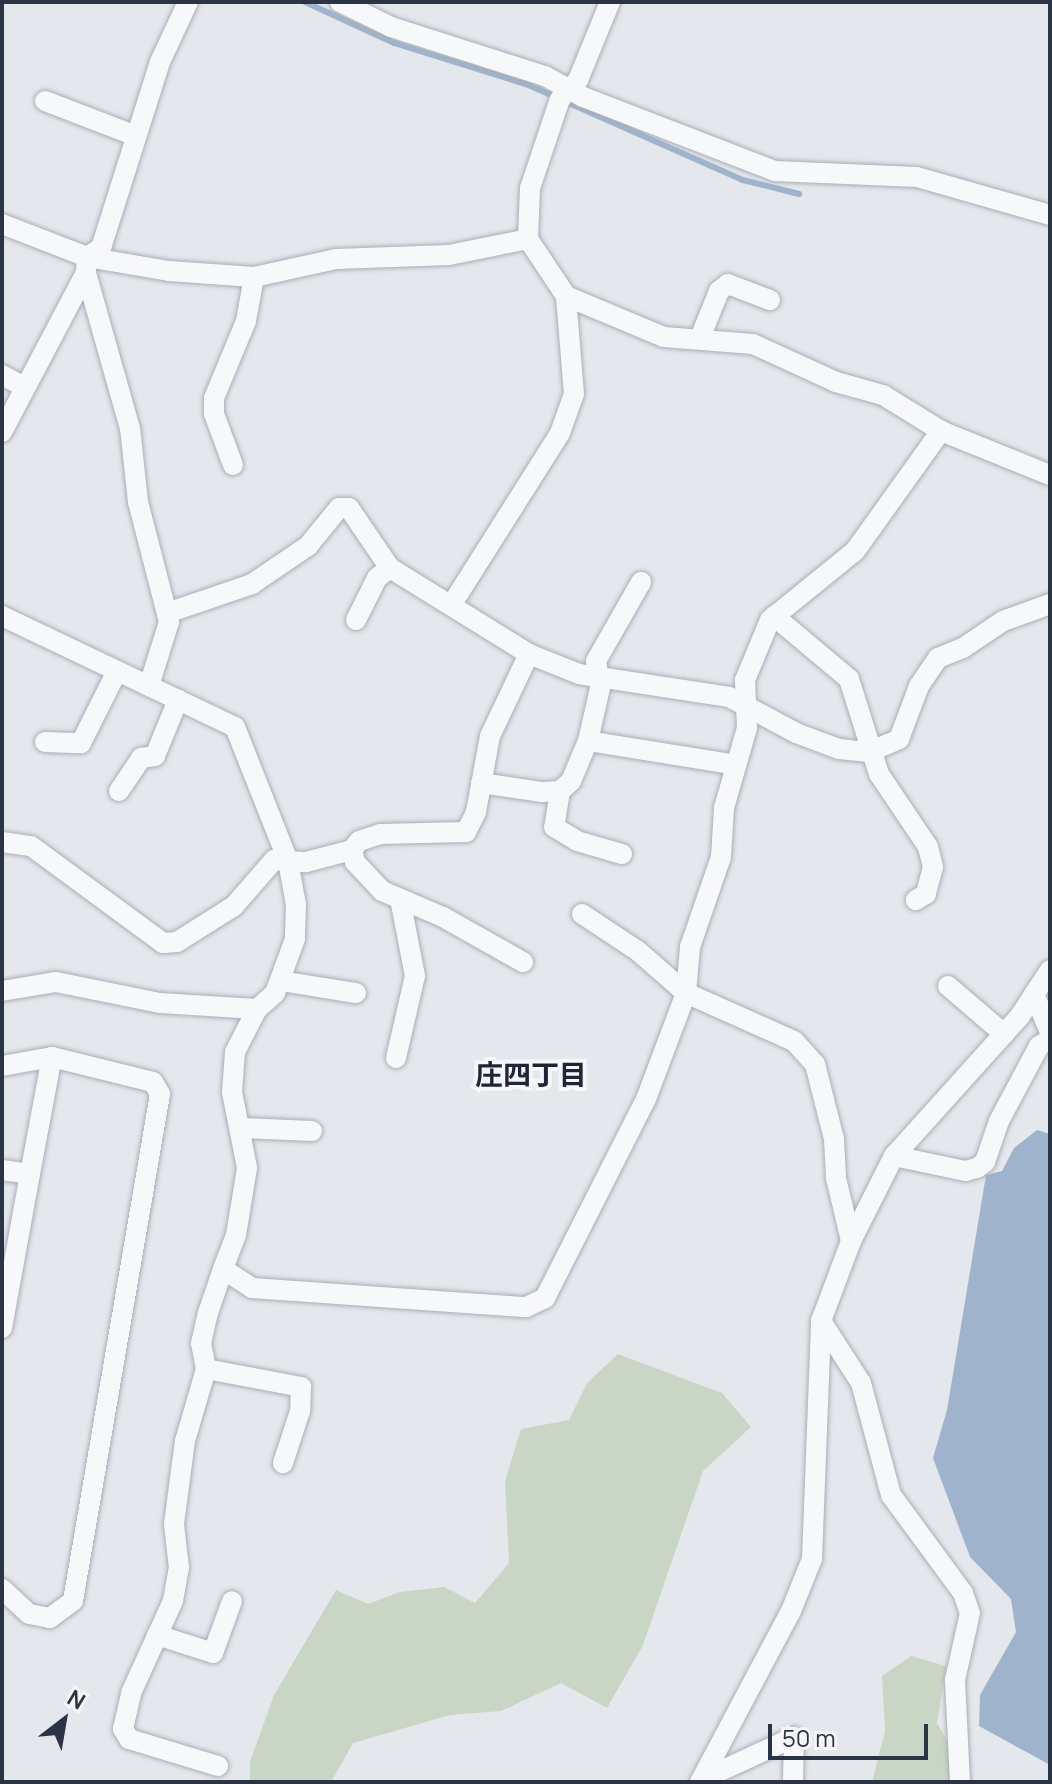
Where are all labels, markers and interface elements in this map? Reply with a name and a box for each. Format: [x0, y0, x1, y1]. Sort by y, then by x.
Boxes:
district label: 庄四丁目 [475, 1057, 587, 1091]
north arrow [24, 1680, 104, 1760]
text: N [62, 1682, 91, 1716]
scale bar [772, 1708, 932, 1758]
text: 50 m [782, 1721, 836, 1754]

